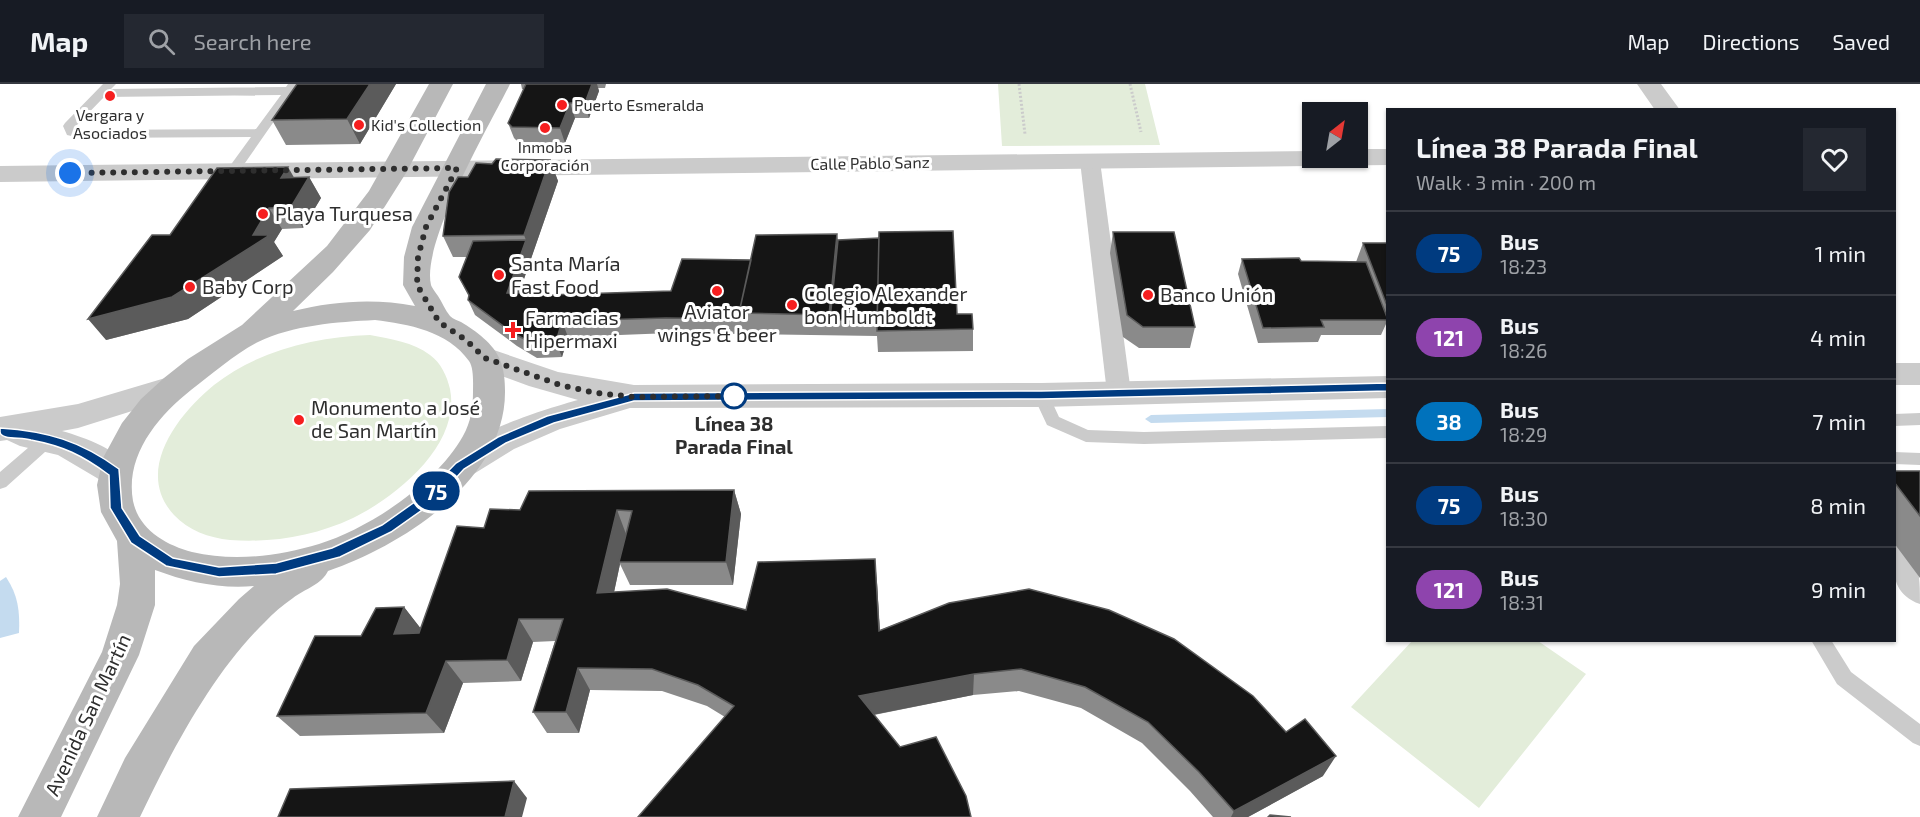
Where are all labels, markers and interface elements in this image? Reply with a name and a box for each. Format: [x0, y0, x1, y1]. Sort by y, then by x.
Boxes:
search box [124, 14, 544, 68]
text: Map [30, 24, 88, 58]
icon: search [145, 25, 178, 58]
text: Search here [193, 28, 312, 54]
text: Map [1627, 29, 1670, 54]
text: Directions [1703, 29, 1799, 54]
text: Saved [1832, 29, 1890, 54]
marker: Vergara y Asociados [103, 89, 117, 103]
place label: Puerto Esmeralda [574, 95, 704, 114]
marker: Puerto Esmeralda [555, 98, 569, 112]
north arrow [1302, 102, 1368, 168]
map controls [1302, 102, 1368, 168]
place label: Vergara y Asociados [73, 105, 147, 142]
place label: Kid's Collection [371, 115, 481, 134]
marker: Kid's Collection [352, 118, 366, 132]
marker: Inmoba Corporación [538, 121, 552, 135]
button: heart [1803, 128, 1866, 191]
text: Línea 38 Parada Final [1416, 130, 1698, 164]
place label: Inmoba Corporación [501, 137, 589, 174]
street label: Calle Pablo Sanz [810, 152, 930, 173]
your location [55, 158, 85, 188]
text: Walk · 3 min · 200 m [1416, 170, 1596, 194]
place label: Playa Turquesa [275, 201, 413, 225]
marker: Playa Turquesa [256, 207, 270, 221]
text: Bus [1500, 228, 1539, 254]
text: 1 min [1815, 240, 1866, 266]
text: 75 [1438, 241, 1460, 266]
place label: Santa María Fast Food [511, 251, 620, 298]
text: 18:23 [1500, 254, 1547, 278]
marker: Santa María Fast Food [492, 268, 506, 282]
place label: Baby Corp [202, 274, 294, 298]
marker: Baby Corp [183, 280, 197, 294]
place label: Colegio Alexander bon Humboldt [804, 281, 967, 328]
place label: Banco Unión [1160, 282, 1273, 306]
marker: Aviator wings & beer [710, 284, 724, 298]
marker: Banco Unión [1141, 288, 1155, 302]
marker: Colegio Alexander bon Humboldt [785, 298, 799, 312]
place label: Aviator wings & beer [657, 299, 777, 346]
place label: Farmacias Hipermaxi [525, 305, 619, 352]
text: Bus [1500, 312, 1539, 338]
marker: Farmacias Hipermaxi [506, 323, 520, 337]
text: 4 min [1810, 324, 1866, 350]
text: 121 [1434, 325, 1464, 350]
text: 18:26 [1500, 338, 1548, 362]
marker: Línea 38 Parada Final [721, 383, 747, 409]
place label: Monumento a José de San Martín [311, 395, 480, 442]
text: Bus [1500, 396, 1539, 422]
text: 7 min [1812, 408, 1866, 434]
text: 38 [1437, 409, 1462, 434]
place label: Línea 38 Parada Final [675, 411, 793, 458]
marker: Monumento a José de San Martín [292, 413, 306, 427]
text: 18:29 [1500, 422, 1548, 446]
line badge: 75 [409, 472, 463, 510]
text: 75 [425, 479, 447, 504]
text: Bus [1500, 480, 1539, 506]
text: 8 min [1810, 492, 1866, 518]
text: 75 [1438, 493, 1460, 518]
text: 18:30 [1500, 506, 1548, 530]
text: Bus [1500, 564, 1539, 590]
text: 9 min [1811, 576, 1866, 602]
text: 121 [1434, 577, 1464, 602]
text: 18:31 [1500, 590, 1544, 614]
street label: Avenida San Martín [39, 630, 135, 799]

